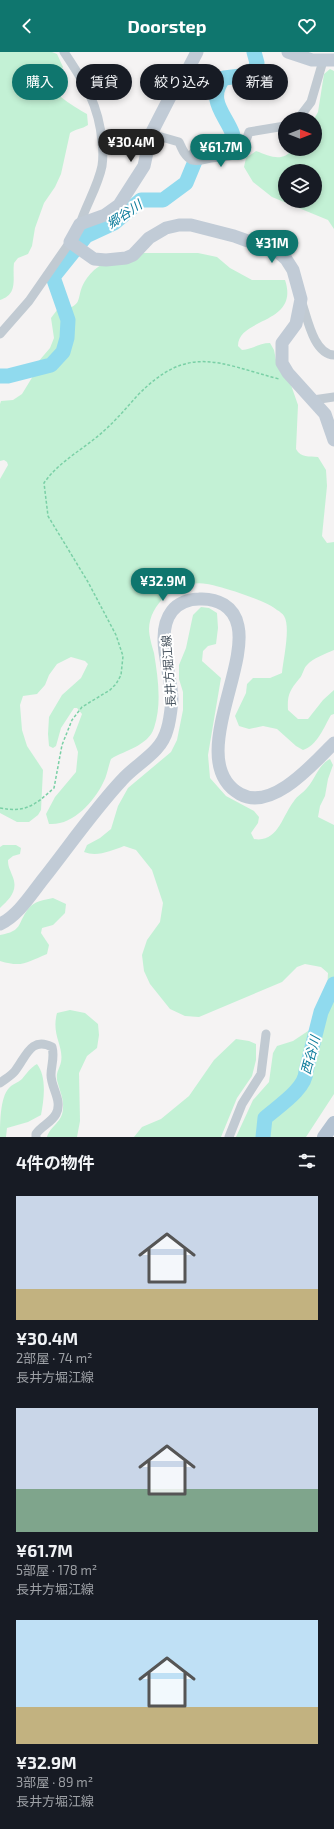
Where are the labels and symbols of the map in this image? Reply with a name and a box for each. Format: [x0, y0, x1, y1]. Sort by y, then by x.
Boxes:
north arrow [278, 112, 322, 156]
pin: ¥30.4M [98, 129, 164, 163]
pin: ¥61.7M [188, 134, 254, 168]
water label: 郷谷川 [103, 195, 146, 232]
pin: ¥31M [248, 230, 296, 264]
pin: ¥32.9M [130, 568, 196, 602]
street label: 長井方堀江線 [159, 635, 177, 707]
water label: 西谷川 [297, 1032, 323, 1076]

